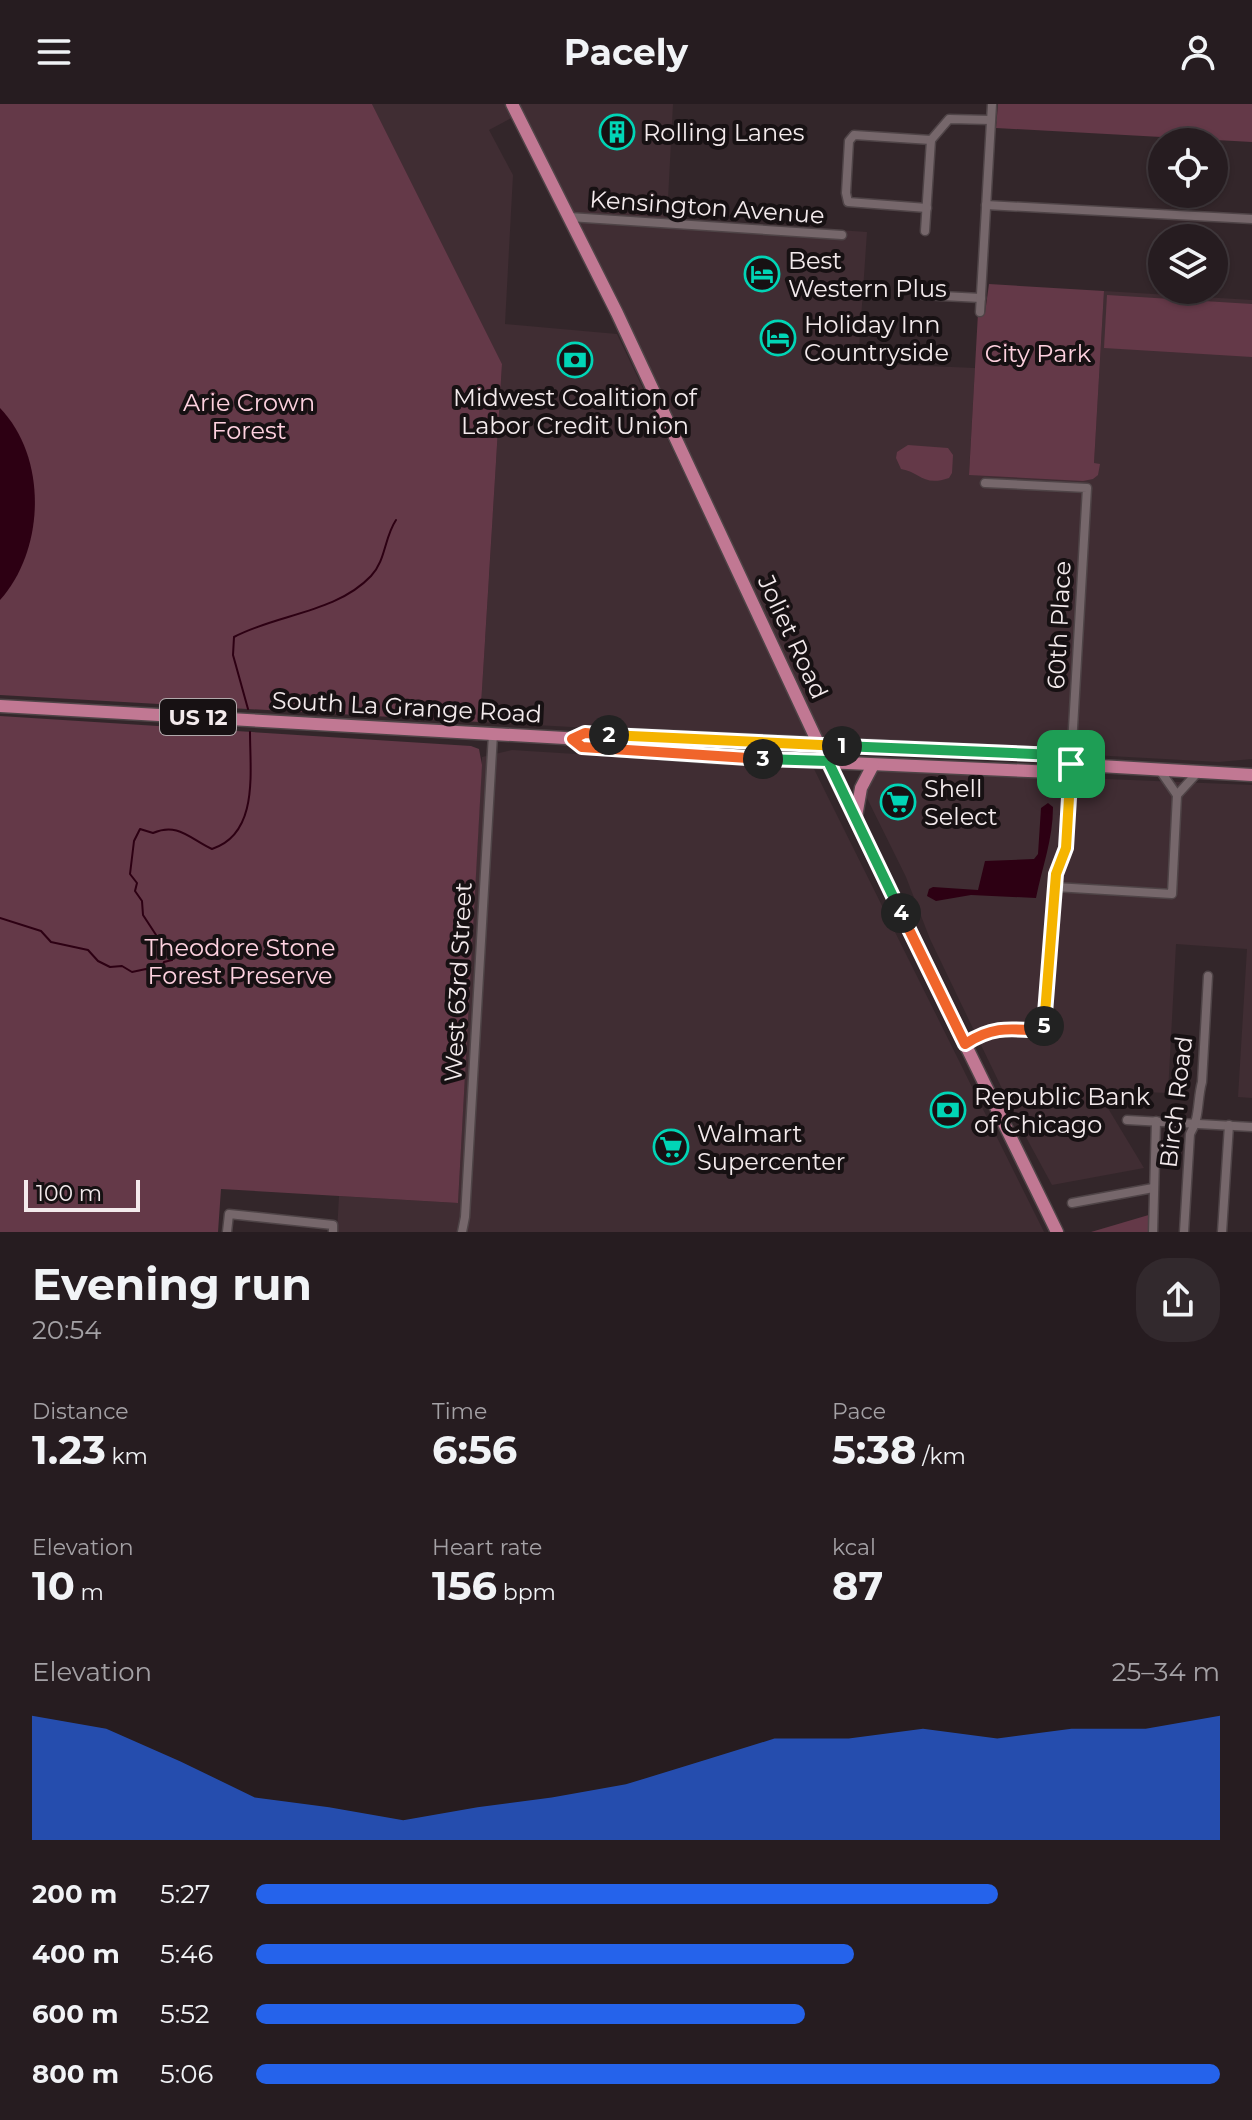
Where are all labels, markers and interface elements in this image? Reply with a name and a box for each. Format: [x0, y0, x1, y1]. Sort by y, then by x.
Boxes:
icon: menu [32, 30, 76, 74]
text: Pacely [564, 30, 688, 74]
icon: person [1176, 30, 1220, 74]
building icon: Rolling Lanes [598, 113, 636, 151]
place label: Rolling Lanes [643, 118, 804, 147]
map controls [1148, 128, 1228, 304]
button: locate [1148, 128, 1228, 208]
street label: Kensington Avenue [589, 184, 825, 230]
button: layers [1148, 224, 1228, 304]
place label: Best Western Plus [788, 246, 947, 303]
hotel icon: Best Western Plus [743, 255, 781, 293]
place label: Holiday Inn Countryside [804, 310, 949, 367]
hotel icon: Holiday Inn Countryside [759, 319, 797, 357]
park label: City Park [985, 339, 1092, 368]
bank icon: Midwest Coalition of Labor Credit Union [556, 341, 594, 379]
place label: Midwest Coalition of Labor Credit Union [453, 383, 698, 440]
park label: Arie Crown Forest [183, 388, 315, 445]
street label: 60th Place [1041, 560, 1077, 690]
street label: Joliet Road [751, 570, 834, 704]
street label: South La Grange Road [271, 685, 543, 729]
road number: US 12 [160, 699, 236, 735]
pin: 2 [589, 715, 629, 755]
text: 2 [603, 721, 615, 748]
pin: 1 [822, 726, 862, 766]
pin [1037, 730, 1105, 798]
text: 1 [838, 732, 846, 759]
pin: 3 [743, 739, 783, 779]
icon: arrive [1049, 742, 1093, 786]
text: 3 [756, 745, 770, 772]
place label: Shell Select [924, 774, 998, 831]
supermarket icon: Shell Select [879, 783, 917, 821]
street label: West 63rd Street [438, 881, 478, 1083]
pin: 4 [881, 893, 921, 933]
text: 4 [893, 899, 909, 926]
park label: Theodore Stone Forest Preserve [145, 933, 335, 990]
pin: 5 [1024, 1006, 1064, 1046]
text: 5 [1037, 1012, 1051, 1039]
street label: Birch Road [1154, 1034, 1198, 1170]
place label: Republic Bank of Chicago [974, 1082, 1151, 1139]
bank icon: Republic Bank of Chicago [929, 1091, 967, 1129]
place label: Walmart Supercenter [697, 1119, 845, 1176]
supermarket icon: Walmart Supercenter [652, 1128, 690, 1166]
scale bar [24, 1176, 140, 1212]
text: 100 m [36, 1180, 102, 1207]
text: Evening run [32, 1257, 312, 1311]
button: share [1136, 1258, 1220, 1342]
text: 20:54 [32, 1314, 101, 1346]
text: Distance [32, 1398, 129, 1425]
text: Time [432, 1398, 487, 1425]
text: Pace [832, 1398, 886, 1425]
text: 1.23 [32, 1425, 106, 1474]
text: 6:56 [432, 1425, 517, 1474]
text: 5:38 [832, 1425, 916, 1474]
text: km [106, 1443, 148, 1470]
text: /km [916, 1443, 966, 1470]
text: Elevation [32, 1534, 134, 1561]
text: Heart rate [432, 1534, 542, 1561]
text: kcal [832, 1534, 876, 1561]
text: 10 [32, 1561, 75, 1610]
text: 156 [432, 1561, 497, 1610]
text: 87 [832, 1561, 883, 1610]
text: m [75, 1579, 104, 1606]
text: bpm [497, 1579, 556, 1606]
text: Elevation [32, 1656, 152, 1688]
text: 25–34 m [1112, 1656, 1220, 1688]
text: 200 m [32, 1878, 117, 1910]
text: 5:27 [160, 1878, 210, 1910]
text: 400 m [32, 1938, 120, 1970]
text: 5:46 [160, 1938, 213, 1970]
text: 600 m [32, 1998, 119, 2030]
text: 5:52 [160, 1998, 210, 2030]
text: 800 m [32, 2058, 119, 2090]
text: 5:06 [160, 2058, 213, 2090]

